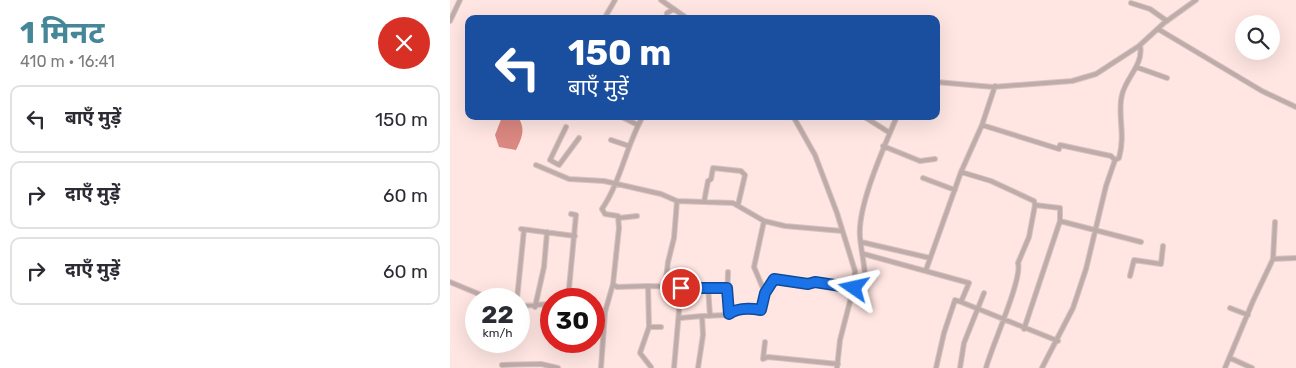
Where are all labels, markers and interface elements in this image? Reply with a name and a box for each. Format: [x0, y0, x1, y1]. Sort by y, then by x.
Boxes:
text: 1 मिनट [20, 15, 104, 51]
map controls [1235, 15, 1280, 60]
button: search [1235, 15, 1280, 60]
button: close [378, 17, 430, 69]
text: 150 m [568, 32, 671, 74]
icon: left [485, 35, 550, 100]
text: 410 m · 16:41 [20, 52, 115, 71]
text: बाएँ मुड़ें [568, 74, 629, 101]
icon: left [22, 105, 50, 133]
text: बाएँ मुड़ें [65, 106, 121, 129]
text: 150 m [375, 108, 428, 131]
icon: right [22, 181, 50, 209]
text: दाएँ मुड़ें [65, 182, 120, 205]
text: 60 m [383, 184, 428, 207]
icon: right [22, 257, 50, 285]
text: दाएँ मुड़ें [65, 258, 120, 281]
text: 60 m [383, 260, 428, 283]
position arrow [827, 261, 879, 313]
pin [660, 267, 702, 309]
icon: arrive [667, 274, 695, 302]
speed limit sign: 30 [540, 288, 605, 353]
text: 22 [481, 300, 514, 329]
text: km/h [483, 326, 512, 340]

